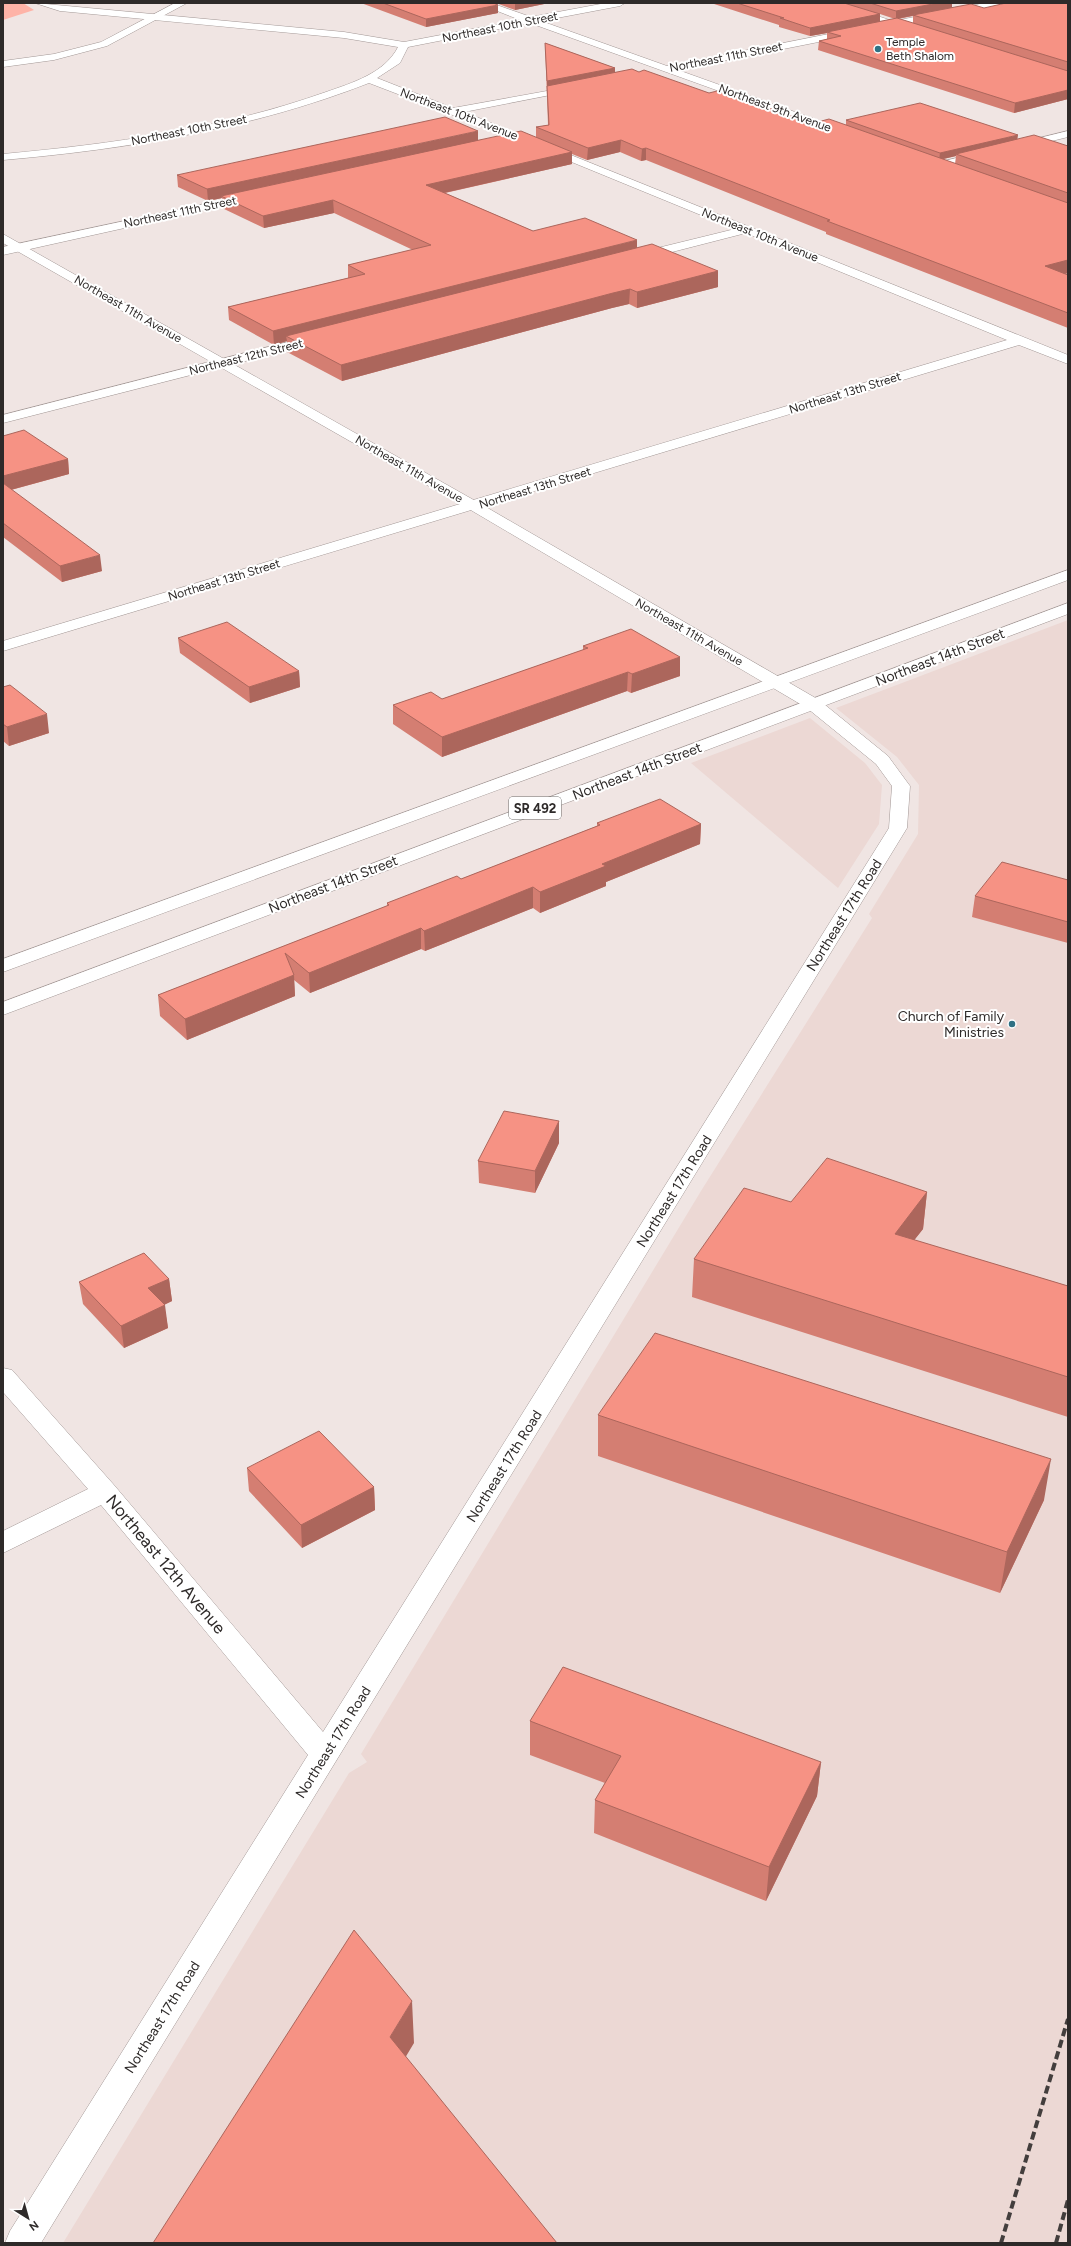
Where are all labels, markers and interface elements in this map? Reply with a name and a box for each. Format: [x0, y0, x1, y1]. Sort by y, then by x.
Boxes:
street label: Northeast 10th Street [441, 9, 560, 45]
place label: Temple Beth Shalom [886, 35, 954, 63]
street label: Northeast 11th Street [668, 39, 784, 75]
marker: Temple Beth Shalom [873, 44, 883, 54]
street label: Northeast 9th Avenue [717, 81, 834, 135]
street label: Northeast 10th Avenue [398, 85, 520, 143]
street label: Northeast 10th Street [130, 112, 249, 148]
street label: Northeast 11th Street [122, 193, 238, 231]
street label: Northeast 10th Avenue [700, 205, 821, 265]
street label: Northeast 11th Avenue [72, 272, 185, 346]
street label: Northeast 12th Street [188, 336, 305, 378]
street label: Northeast 13th Street [787, 369, 903, 417]
street label: Northeast 11th Avenue [353, 432, 466, 506]
street label: Northeast 13th Street [477, 464, 593, 512]
street label: Northeast 13th Street [166, 556, 282, 604]
street label: Northeast 11th Avenue [633, 595, 746, 669]
street label: Northeast 14th Street [873, 625, 1007, 690]
street label: Northeast 14th Street [570, 739, 704, 804]
road number: SR 492 [509, 797, 561, 819]
street label: Northeast 14th Street [266, 852, 400, 917]
street label: Northeast 17th Road [803, 856, 886, 974]
place label: Church of Family Ministries [898, 1008, 1005, 1041]
marker: Church of Family Ministries [1007, 1019, 1017, 1029]
street label: Northeast 17th Road [633, 1132, 716, 1250]
street label: Northeast 17th Road [463, 1407, 546, 1525]
street label: Northeast 12th Avenue [102, 1490, 230, 1638]
street label: Northeast 17th Road [292, 1683, 375, 1801]
street label: Northeast 17th Road [121, 1958, 204, 2076]
north arrow [8, 2198, 48, 2238]
text: N [26, 2218, 41, 2233]

